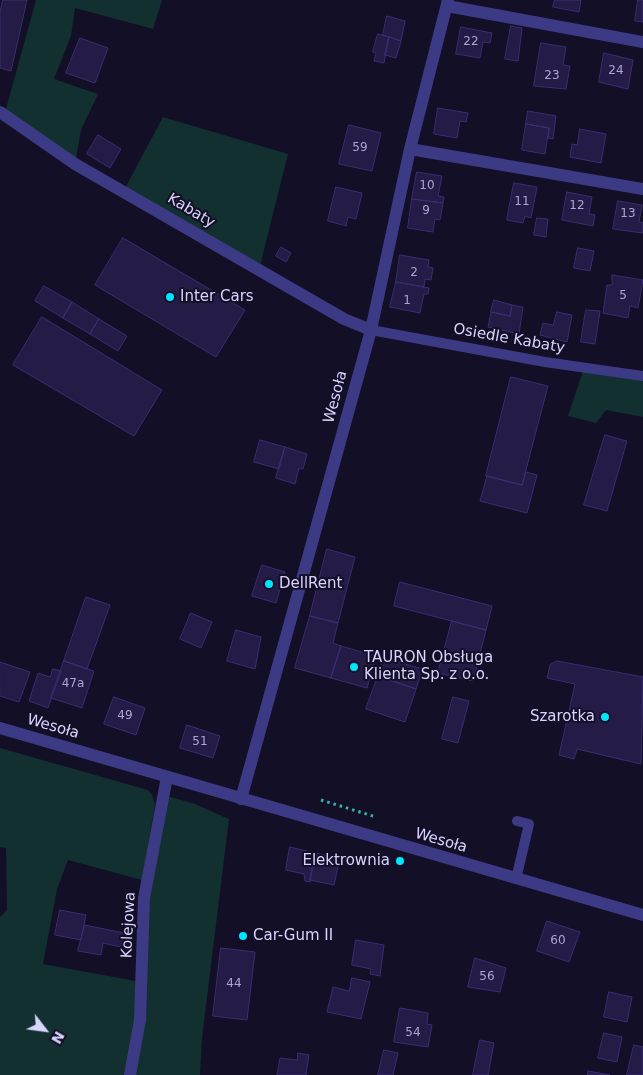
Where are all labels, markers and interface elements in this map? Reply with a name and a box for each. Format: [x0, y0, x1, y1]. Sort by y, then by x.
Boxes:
house number: 22 [463, 35, 479, 49]
house number: 24 [608, 64, 624, 78]
house number: 23 [544, 69, 560, 83]
house number: 59 [352, 141, 368, 155]
house number: 10 [419, 179, 435, 193]
street label: Kabaty [164, 190, 218, 232]
house number: 11 [514, 195, 530, 209]
house number: 12 [569, 199, 585, 213]
house number: 9 [422, 204, 430, 218]
house number: 13 [620, 207, 636, 221]
house number: 2 [410, 266, 418, 280]
place label: Inter Cars [180, 288, 254, 306]
house number: 5 [619, 289, 627, 303]
marker: Inter Cars [164, 291, 176, 303]
house number: 1 [403, 294, 411, 308]
street label: Osiedle Kabaty [452, 320, 566, 358]
street label: Wesoła [320, 369, 352, 425]
place label: DellRent [279, 575, 342, 593]
marker: DellRent [263, 578, 275, 590]
place label: TAURON Obsługa Klienta Sp. z o.o. [364, 649, 493, 684]
marker: TAURON Obsługa Klienta Sp. z o.o. [348, 661, 360, 673]
house number: 47a [62, 677, 84, 691]
place label: Szarotka [530, 708, 595, 726]
house number: 49 [117, 709, 133, 723]
street label: Wesoła [25, 711, 81, 743]
marker: Szarotka [599, 711, 611, 723]
house number: 51 [192, 735, 208, 749]
street label: Wesoła [413, 825, 469, 857]
place label: Elektrownia [302, 852, 390, 870]
marker: Elektrownia [394, 855, 406, 867]
street label: Kolejowa [118, 891, 140, 959]
place label: Car-Gum II [253, 927, 333, 945]
marker: Car-Gum II [237, 930, 249, 942]
house number: 60 [550, 934, 566, 948]
house number: 56 [479, 970, 495, 984]
house number: 44 [226, 977, 242, 991]
north arrow [20, 1005, 70, 1055]
house number: 54 [405, 1026, 421, 1040]
text: N [48, 1028, 68, 1047]

